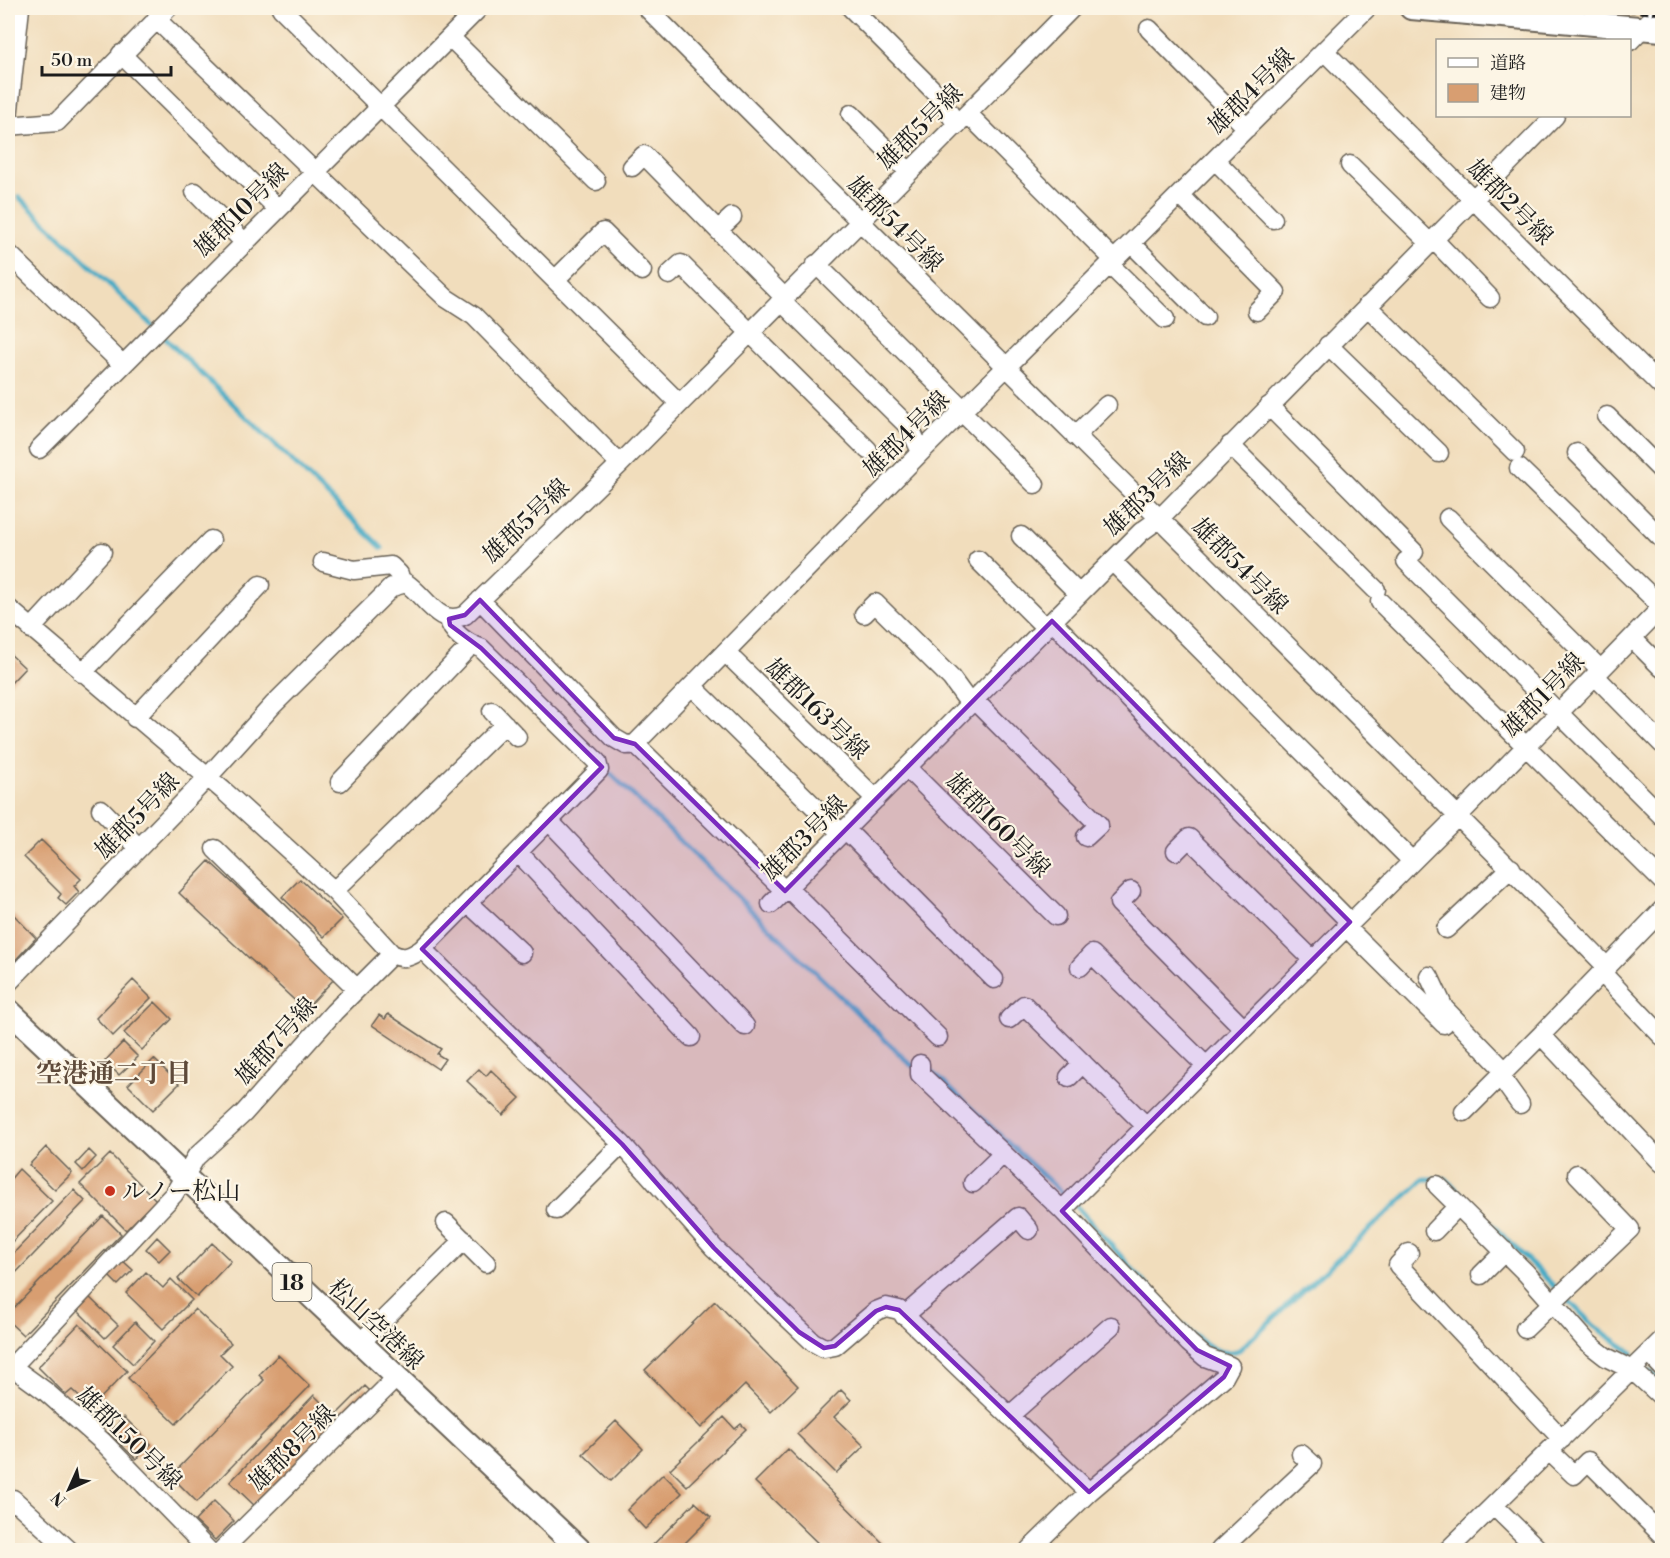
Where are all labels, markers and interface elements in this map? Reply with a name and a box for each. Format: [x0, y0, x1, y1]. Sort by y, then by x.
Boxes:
scale bar [42, 39, 171, 77]
legend [1436, 39, 1631, 117]
street label: 雄郡4号線 [1202, 42, 1301, 141]
text: 50 m [51, 49, 93, 72]
text: 道路 [1490, 52, 1526, 75]
street label: 雄郡5号線 [871, 78, 970, 177]
text: 建物 [1490, 82, 1526, 105]
street label: 雄郡2号線 [1460, 153, 1559, 252]
street label: 雄郡10号線 [188, 157, 295, 264]
street label: 雄郡54号線 [840, 170, 949, 279]
street label: 雄郡4号線 [857, 385, 956, 484]
street label: 雄郡3号線 [1098, 446, 1197, 543]
street label: 雄郡5号線 [477, 473, 576, 570]
street label: 雄郡54号線 [1185, 512, 1294, 621]
street label: 雄郡1号線 [1496, 647, 1591, 744]
street label: 雄郡163号線 [758, 653, 875, 767]
street label: 雄郡5号線 [89, 767, 186, 866]
street label: 雄郡160号線 [939, 767, 1056, 884]
street label: 雄郡3号線 [755, 789, 854, 888]
street label: 雄郡7号線 [229, 991, 324, 1092]
district label: 空港通二丁目 [36, 1058, 192, 1090]
place label: ルノー松山 [122, 1177, 240, 1207]
marker: ルノー松山 [103, 1184, 117, 1198]
road number: 18 [272, 1263, 312, 1301]
street label: 松山空港線 [321, 1273, 429, 1377]
street label: 雄郡150号線 [69, 1381, 187, 1497]
street label: 雄郡8号線 [243, 1399, 342, 1498]
north arrow [39, 1459, 99, 1519]
text: N [47, 1487, 71, 1510]

